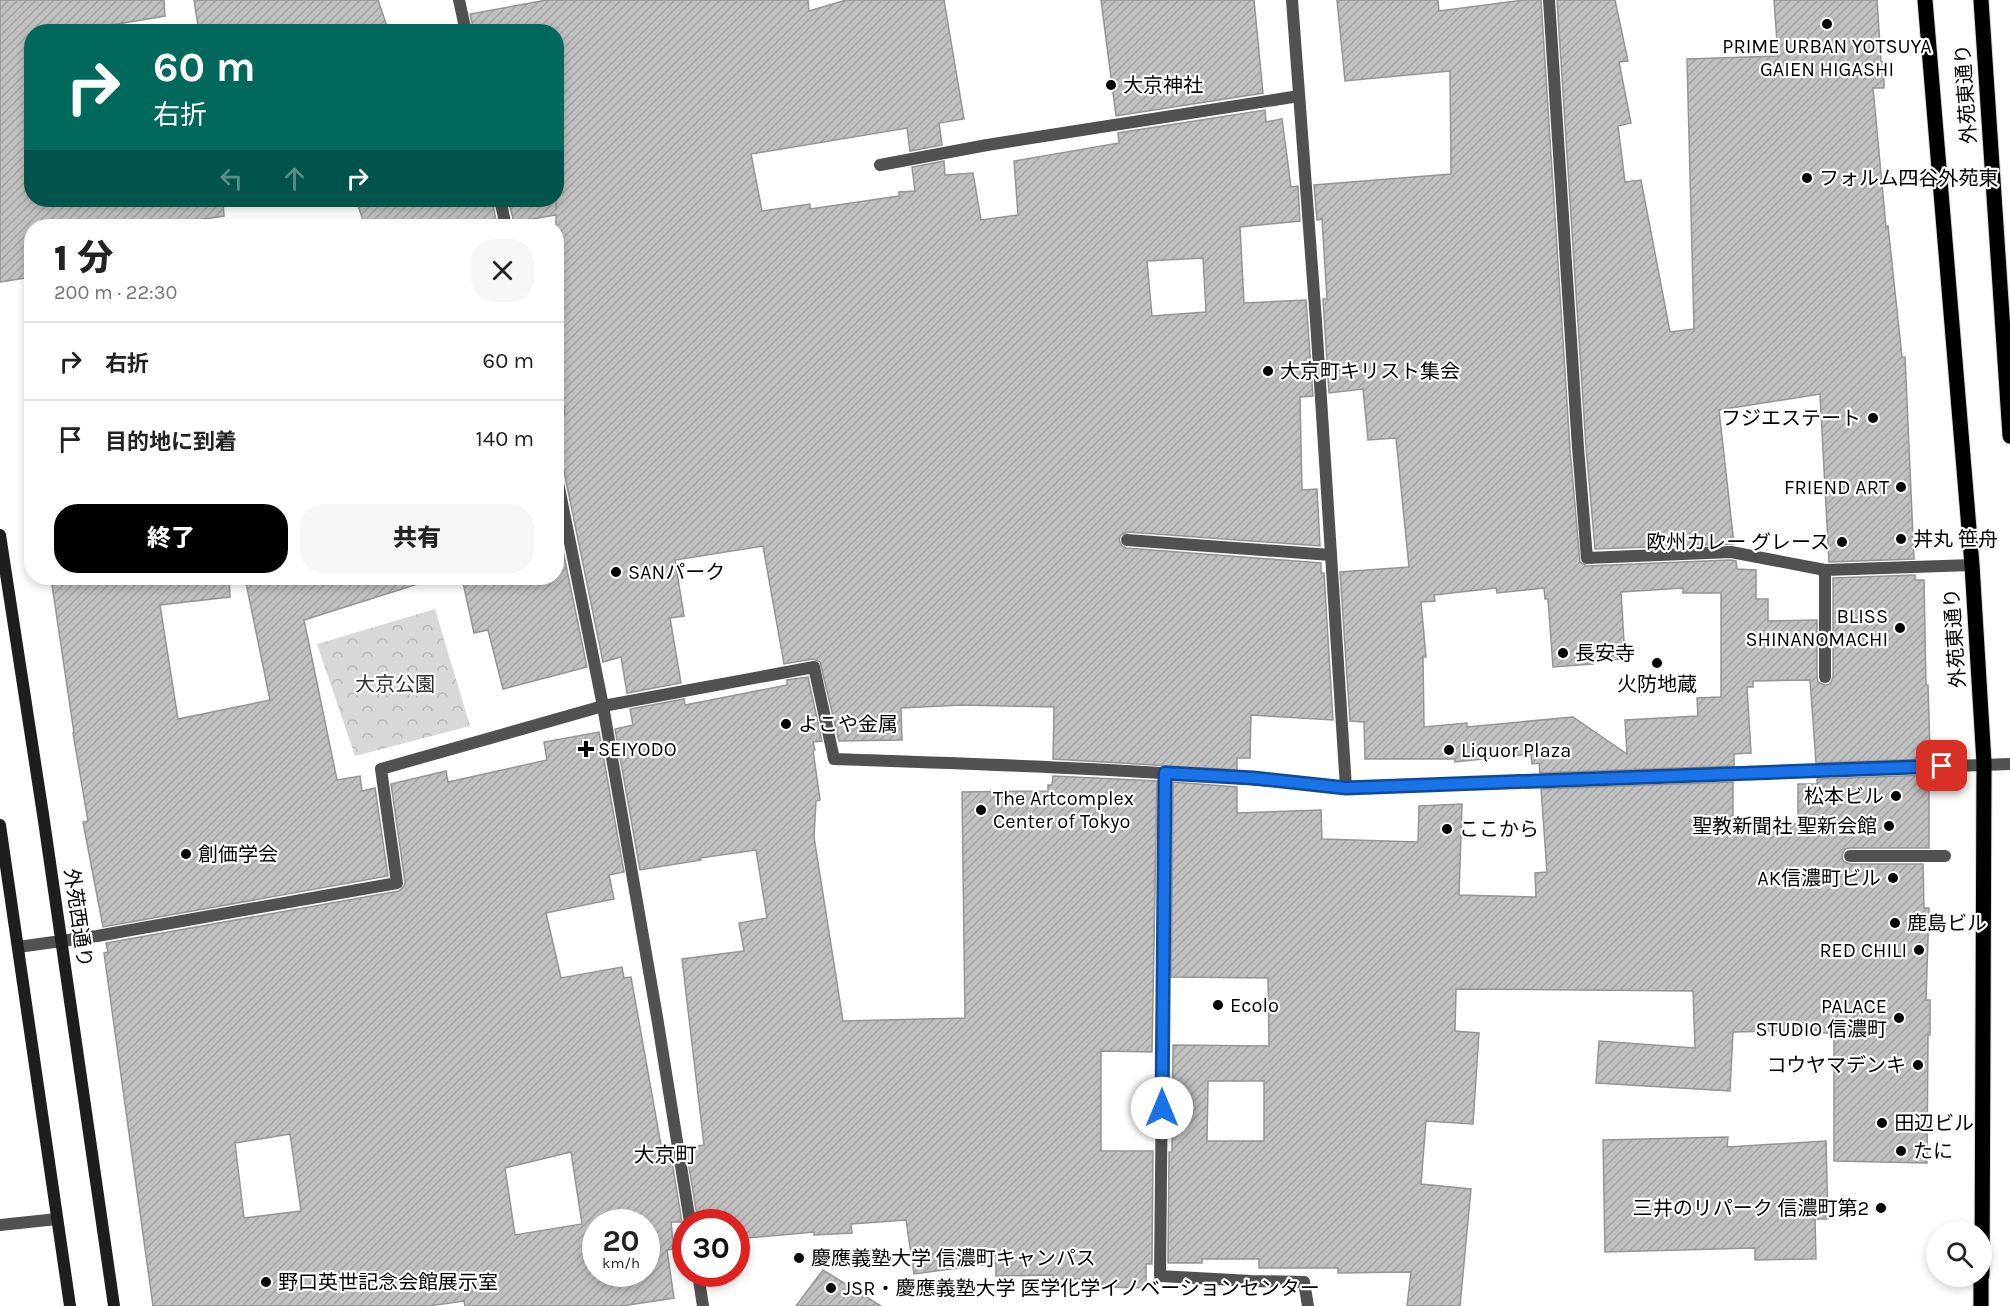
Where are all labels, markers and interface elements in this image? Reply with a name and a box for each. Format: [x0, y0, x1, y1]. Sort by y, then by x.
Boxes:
marker: PRIME URBAN YOTSUYA GAIEN HIGASHI [1820, 17, 1834, 31]
place label: PRIME URBAN YOTSUYA GAIEN HIGASHI [1722, 35, 1932, 81]
text: 60 m [153, 42, 256, 92]
street label: 外苑東通り [1951, 43, 1981, 145]
icon: right [54, 48, 132, 126]
place label: 大京神社 [1123, 74, 1203, 97]
marker: 大京神社 [1104, 78, 1118, 92]
text: 右折 [153, 99, 207, 131]
icon: left [215, 162, 248, 195]
icon: ahead [278, 162, 311, 195]
icon: right [341, 162, 374, 195]
place label: フォルム四谷外苑東 [1819, 167, 1999, 190]
marker: フォルム四谷外苑東 [1800, 171, 1814, 185]
text: 1 分 [54, 237, 114, 279]
button: close [471, 239, 534, 302]
text: 200 m · 22:30 [54, 281, 177, 304]
icon: right [54, 345, 87, 378]
text: 60 m [483, 348, 534, 374]
text: 右折 [105, 351, 149, 377]
place label: 大京町キリスト集会 [1280, 360, 1460, 383]
marker: 大京町キリスト集会 [1261, 364, 1275, 378]
place label: フジエステート [1721, 407, 1861, 430]
marker: フジエステート [1866, 411, 1880, 425]
icon: arrive [54, 423, 87, 456]
text: 140 m [476, 426, 534, 452]
text: 目的地に到着 [105, 429, 237, 455]
place label: FRIEND ART [1784, 476, 1889, 499]
marker: FRIEND ART [1894, 480, 1908, 494]
button: 終了 [54, 504, 288, 573]
button: 共有 [300, 504, 534, 573]
place label: 丼丸 笹舟 [1913, 528, 1998, 551]
place label: 欧州カレー グレース [1646, 531, 1830, 554]
marker: 丼丸 笹舟 [1894, 532, 1908, 546]
marker: 欧州カレー グレース [1835, 535, 1849, 549]
place label: SANパーク [628, 561, 725, 584]
marker: SANパーク [609, 565, 623, 579]
street label: 外苑東通り [1940, 587, 1970, 689]
place label: BLISS SHINANOMACHI [1746, 605, 1888, 651]
marker: BLISS SHINANOMACHI [1893, 621, 1907, 635]
place label: 長安寺 [1575, 642, 1635, 665]
marker: 長安寺 [1556, 646, 1570, 660]
marker: 火防地蔵 [1650, 656, 1664, 670]
park label: 大京公園 [355, 673, 435, 696]
place label: 火防地蔵 [1617, 673, 1697, 696]
place label: よこや金属 [798, 713, 898, 736]
marker: よこや金属 [779, 717, 793, 731]
place label: SEIYODO [598, 738, 677, 761]
place label: Liquor Plaza [1461, 739, 1571, 762]
pin [1916, 740, 1967, 791]
marker: SEIYODO [579, 742, 593, 756]
marker: Liquor Plaza [1442, 743, 1456, 757]
icon: arrive [1925, 749, 1958, 782]
place label: 松本ビル [1804, 785, 1884, 808]
place label: The Artcomplex Center of Tokyo [993, 787, 1134, 833]
marker: 松本ビル [1889, 789, 1903, 803]
marker: The Artcomplex Center of Tokyo [974, 803, 988, 817]
place label: 聖教新聞社 聖新会館 [1692, 815, 1877, 838]
place label: ここから [1459, 818, 1539, 841]
marker: 聖教新聞社 聖新会館 [1882, 819, 1896, 833]
marker: ここから [1440, 822, 1454, 836]
place label: 創価学会 [198, 843, 278, 866]
marker: 創価学会 [179, 847, 193, 861]
street label: 外苑西通り [60, 867, 96, 969]
place label: AK信濃町ビル [1757, 867, 1881, 890]
marker: AK信濃町ビル [1886, 871, 1900, 885]
place label: 鹿島ビル [1907, 912, 1987, 935]
marker: 鹿島ビル [1888, 916, 1902, 930]
place label: RED CHILI [1819, 939, 1907, 962]
marker: RED CHILI [1912, 943, 1926, 957]
place label: Ecolo [1230, 994, 1279, 1017]
place label: PALACE STUDIO 信濃町 [1755, 995, 1887, 1041]
marker: Ecolo [1211, 998, 1225, 1012]
marker: PALACE STUDIO 信濃町 [1892, 1011, 1906, 1025]
place label: コウヤマデンキ [1767, 1054, 1906, 1077]
marker: コウヤマデンキ [1911, 1058, 1925, 1072]
position arrow [1130, 1076, 1194, 1140]
place label: 田辺ビル [1894, 1112, 1974, 1135]
marker: 田辺ビル [1875, 1116, 1889, 1130]
place label: たに [1913, 1140, 1953, 1163]
district label: 大京町 [634, 1143, 697, 1167]
marker: たに [1894, 1144, 1908, 1158]
place label: 三井のリパーク 信濃町第2 [1633, 1197, 1869, 1220]
marker: 三井のリパーク 信濃町第2 [1874, 1201, 1888, 1215]
speed limit sign: 30 [672, 1209, 750, 1287]
map controls [1926, 1221, 1992, 1287]
button: search [1926, 1221, 1992, 1287]
text: 20 [602, 1223, 640, 1259]
place label: 慶應義塾大学 信濃町キャンパス [811, 1247, 1096, 1270]
marker: 慶應義塾大学 信濃町キャンパス [792, 1251, 806, 1265]
text: km/h [602, 1254, 640, 1272]
place label: 野口英世記念会館展示室 [278, 1271, 498, 1294]
marker: 野口英世記念会館展示室 [259, 1275, 273, 1289]
place label: JSR・慶應義塾大学 医学化学イノベーションセンター [843, 1277, 1320, 1300]
marker: JSR・慶應義塾大学 医学化学イノベーションセンター [824, 1281, 838, 1295]

